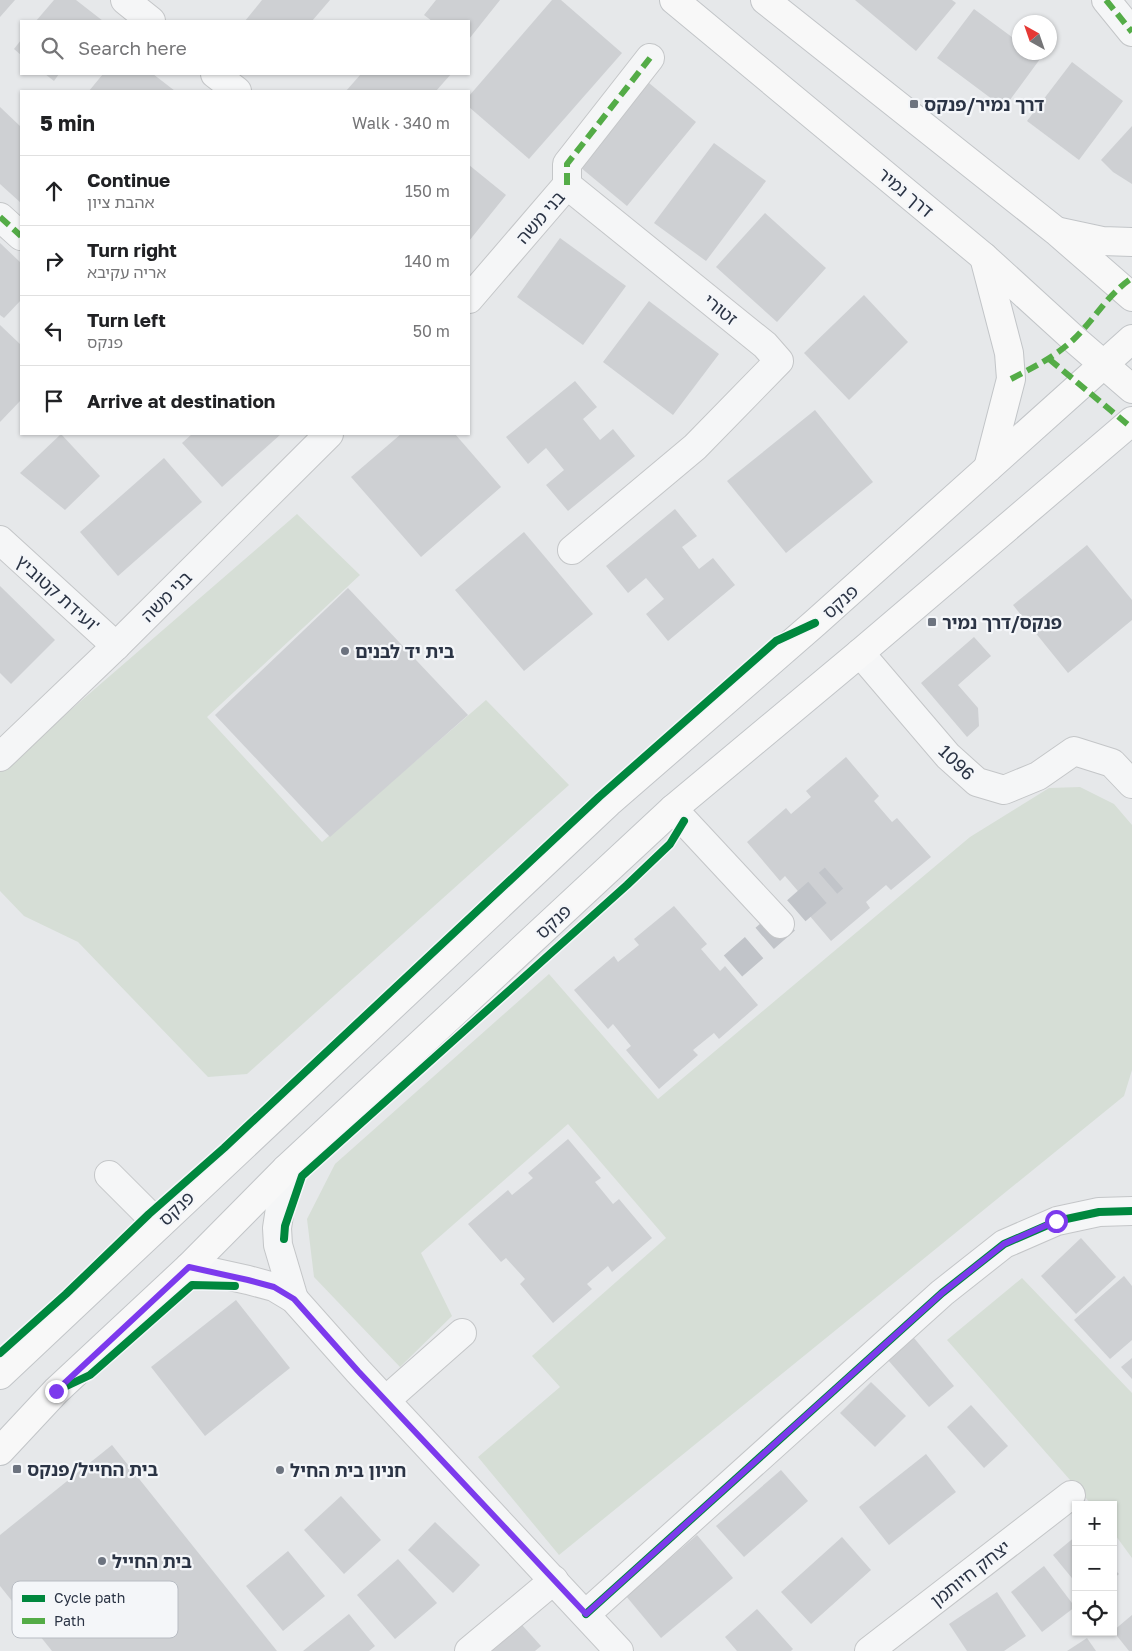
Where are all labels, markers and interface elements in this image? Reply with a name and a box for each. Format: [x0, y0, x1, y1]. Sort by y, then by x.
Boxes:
north arrow [1012, 15, 1057, 60]
search box [20, 20, 470, 75]
icon: search [38, 34, 66, 62]
text: Search here [78, 36, 187, 59]
place label: דרך נמיר/פנקס [924, 93, 1044, 115]
marker: דרך נמיר/פנקס [908, 98, 920, 110]
text: 5 min [40, 110, 95, 136]
text: Walk · 340 m [352, 113, 450, 133]
street label: דרך נמיר [874, 162, 938, 222]
text: Continue [87, 168, 170, 191]
icon: ahead [40, 177, 68, 205]
text: 150 m [405, 181, 450, 201]
street label: בני משה [511, 186, 569, 248]
text: אהבת ציון [87, 192, 155, 212]
text: Turn right [87, 238, 177, 261]
icon: right [40, 247, 68, 275]
text: 140 m [404, 251, 450, 271]
text: אריה עקיבא [87, 262, 166, 282]
street label: זטורי [700, 289, 742, 329]
text: Turn left [87, 308, 166, 331]
icon: left [40, 317, 68, 345]
text: 50 m [413, 321, 450, 341]
text: פנקס [87, 332, 123, 352]
icon: arrive [40, 387, 68, 415]
text: Arrive at destination [87, 389, 275, 412]
street label: ועידת קטוביץ' [12, 550, 104, 636]
street label: בני משה [136, 566, 196, 626]
street label: פנקס [818, 579, 862, 623]
place label: פנקס/דרך נמיר [942, 611, 1062, 633]
marker: פנקס/דרך נמיר [926, 616, 938, 628]
place label: בית יד לבנים [355, 640, 455, 662]
marker: בית יד לבנים [339, 645, 351, 657]
street label: 1096 [934, 740, 980, 784]
street label: פנקס [531, 899, 575, 943]
street label: פנקס [154, 1186, 198, 1230]
route start [1045, 1210, 1068, 1233]
route end [45, 1380, 68, 1403]
place label: בית החייל/פנקס [27, 1458, 159, 1480]
place label: חניון בית החיל [290, 1459, 406, 1481]
marker: בית החייל/פנקס [11, 1463, 23, 1475]
marker: חניון בית החיל [274, 1464, 286, 1476]
map controls [1072, 1501, 1117, 1636]
button: + [1072, 1501, 1117, 1546]
street label: יצחק חיותמן [926, 1535, 1014, 1611]
button: − [1072, 1546, 1117, 1591]
place label: בית החייל [112, 1550, 192, 1572]
marker: בית החייל [96, 1555, 108, 1567]
legend [12, 1581, 178, 1638]
text: Cycle path [54, 1589, 125, 1606]
button: locate [1072, 1591, 1117, 1636]
text: Path [54, 1612, 85, 1629]

